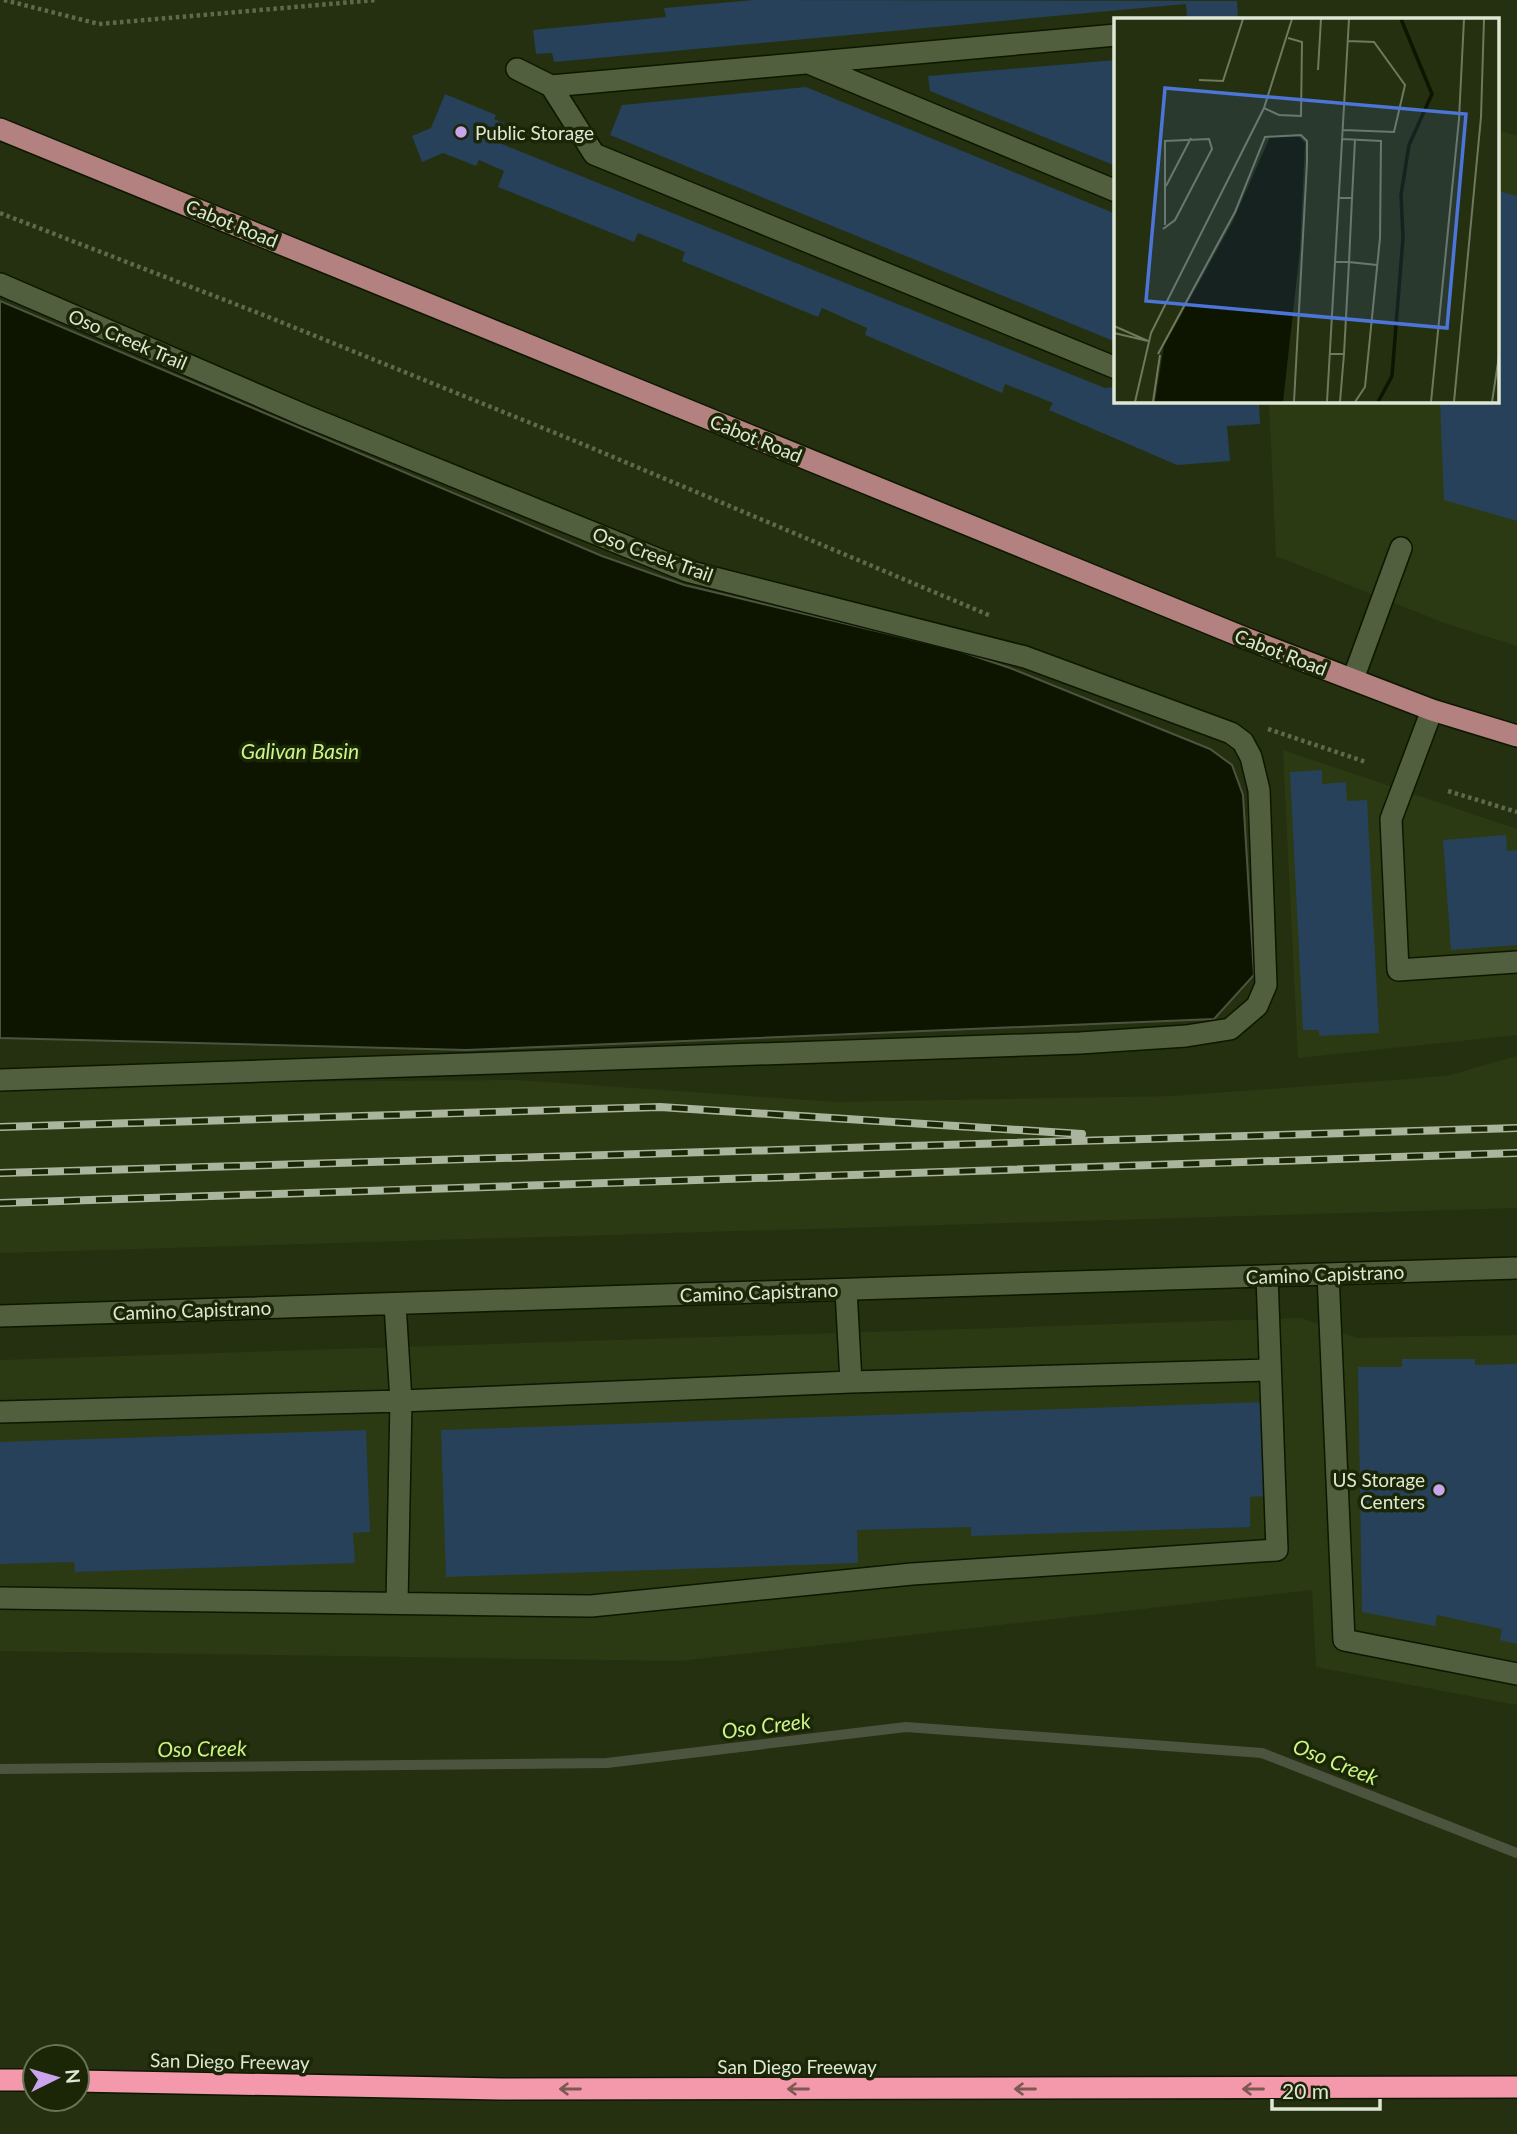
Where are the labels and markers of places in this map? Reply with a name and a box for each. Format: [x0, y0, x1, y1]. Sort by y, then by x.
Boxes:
place label: Public Storage [475, 121, 594, 144]
marker: Public Storage [453, 124, 469, 140]
place label: US Storage Centers [1332, 1468, 1425, 1513]
marker: US Storage Centers [1431, 1482, 1447, 1498]

